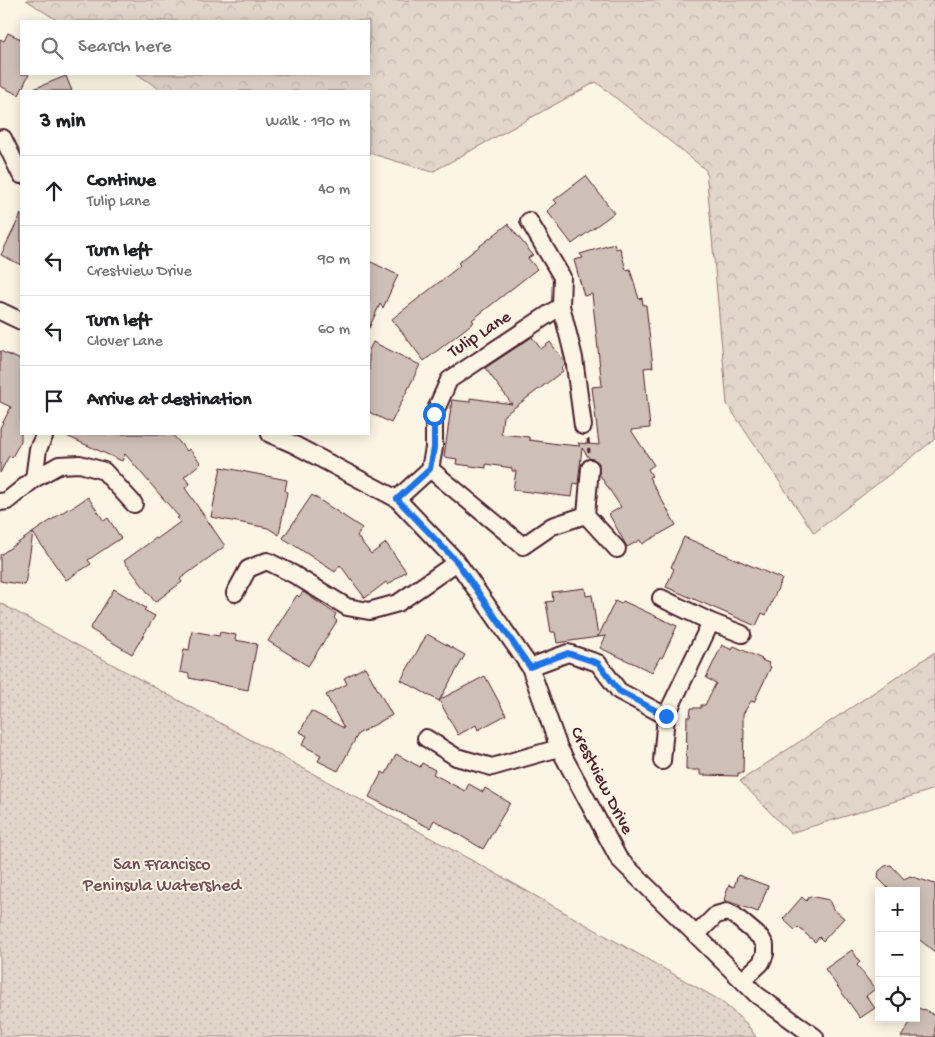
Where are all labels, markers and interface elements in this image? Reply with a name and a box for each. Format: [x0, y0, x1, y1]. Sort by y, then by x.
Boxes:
search box [20, 20, 370, 75]
icon: search [38, 34, 66, 62]
text: Search here [78, 36, 172, 59]
text: 3 min [40, 110, 85, 135]
text: Walk · 190 m [266, 113, 350, 132]
text: Continue [87, 170, 156, 193]
icon: ahead [40, 177, 68, 205]
text: 40 m [318, 181, 350, 200]
text: Tulip Lane [87, 193, 150, 212]
text: Turn left [87, 240, 151, 263]
icon: left [40, 247, 68, 275]
text: 90 m [318, 251, 350, 270]
text: Crestview Drive [87, 263, 192, 282]
street label: Tulip Lane [444, 307, 516, 364]
text: Turn left [87, 310, 151, 333]
icon: left [40, 317, 68, 345]
text: 60 m [318, 321, 350, 340]
text: Clover Lane [87, 333, 163, 352]
icon: arrive [40, 387, 68, 415]
text: Arrive at destination [87, 389, 251, 412]
route start [423, 403, 446, 426]
route end [655, 705, 678, 728]
street label: Crestview Drive [565, 724, 637, 839]
park label: San Francisco Peninsula Watershed [82, 855, 242, 897]
map controls [875, 887, 920, 1022]
button: + [875, 887, 920, 932]
button: − [875, 932, 920, 977]
button: locate [875, 977, 920, 1022]

